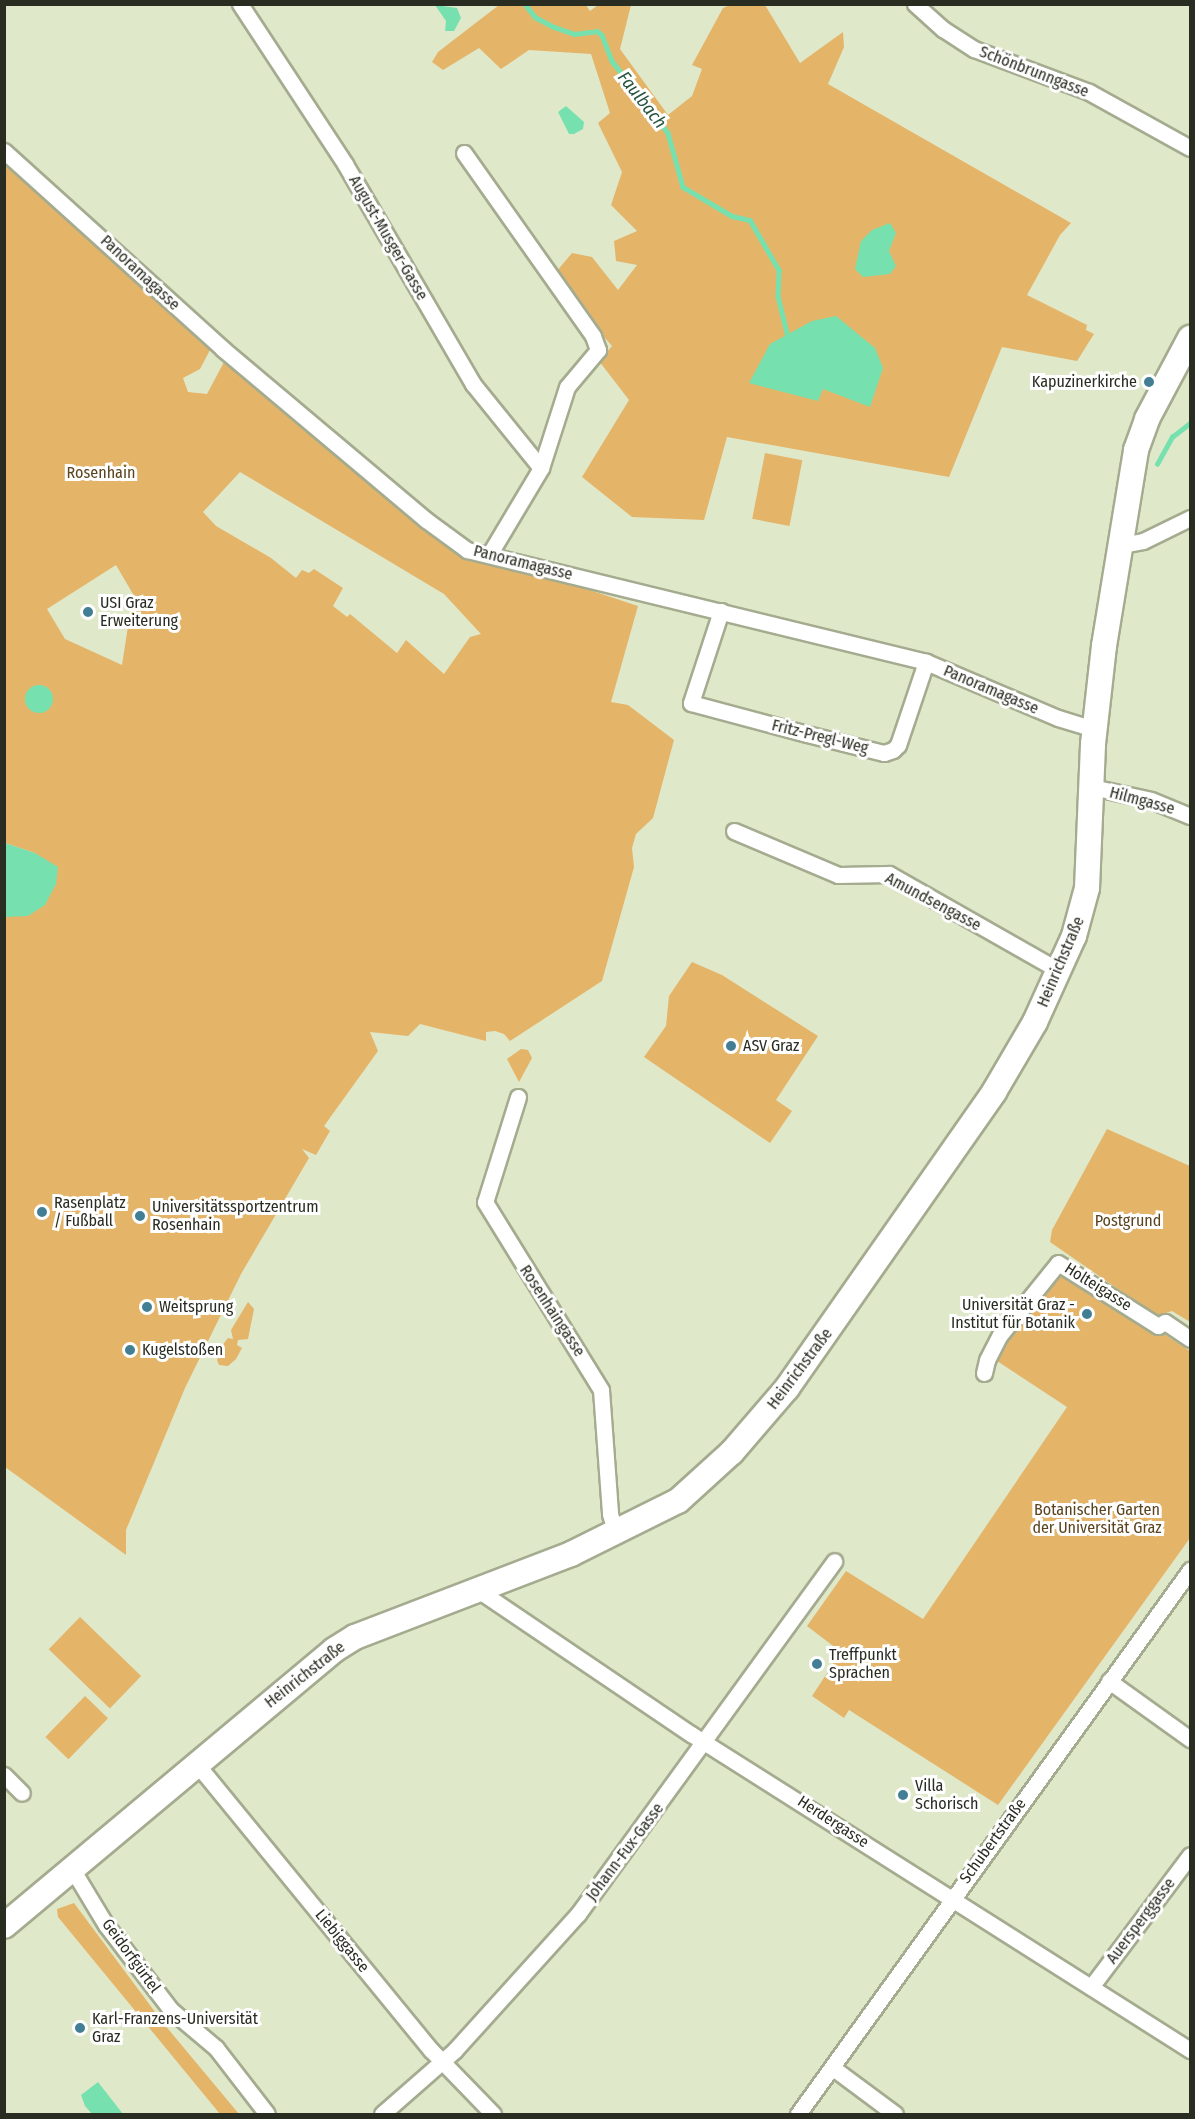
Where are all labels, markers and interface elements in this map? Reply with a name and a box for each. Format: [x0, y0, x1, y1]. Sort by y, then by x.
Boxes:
street label: Schönbrunngasse [977, 42, 1091, 102]
water label: Faulbach [613, 67, 671, 133]
street label: August-Musger-Gasse [344, 172, 432, 304]
street label: Panoramagasse [96, 231, 184, 315]
place label: Kapuzinerkirche [1032, 372, 1137, 392]
marker: Kapuzinerkirche [1142, 375, 1156, 389]
park label: Rosenhain [67, 463, 135, 483]
street label: Panoramagasse [471, 541, 575, 585]
place label: USI Graz Erweiterung [100, 593, 178, 631]
marker: USI Graz Erweiterung [81, 605, 95, 619]
street label: Panoramagasse [941, 661, 1041, 719]
street label: Fritz-Pregl-Weg [770, 716, 870, 758]
street label: Hilmgasse [1107, 783, 1177, 819]
street label: Amundsengasse [882, 869, 984, 935]
street label: Heinrichstraße [1033, 914, 1089, 1010]
place label: ASV Graz [743, 1036, 799, 1056]
marker: ASV Graz [724, 1039, 738, 1053]
place label: Rasenplatz / Fußball [54, 1193, 126, 1231]
place label: Universitätssportzentrum Rosenhain [152, 1197, 319, 1235]
marker: Rasenplatz / Fußball [35, 1205, 49, 1219]
marker: Universitätssportzentrum Rosenhain [133, 1209, 147, 1223]
park label: Postgrund [1095, 1211, 1161, 1231]
street label: Holteigasse [1061, 1259, 1135, 1315]
street label: Rosenhaingasse [515, 1262, 589, 1360]
place label: Universität Graz - Institut für Botanik [951, 1295, 1075, 1333]
place label: Weitsprung [159, 1297, 233, 1317]
marker: Weitsprung [140, 1300, 154, 1314]
marker: Universität Graz - Institut für Botanik [1080, 1307, 1094, 1321]
street label: Heinrichstraße [763, 1325, 837, 1413]
place label: Kugelstoßen [142, 1340, 223, 1360]
marker: Kugelstoßen [123, 1343, 137, 1357]
park label: Botanischer Garten der Universität Graz [1032, 1500, 1162, 1538]
street label: Heinrichstraße [261, 1638, 349, 1712]
place label: Treffpunkt Sprachen [829, 1645, 897, 1683]
marker: Treffpunkt Sprachen [810, 1657, 824, 1671]
place label: Villa Schorisch [915, 1776, 978, 1814]
marker: Villa Schorisch [896, 1788, 910, 1802]
street label: Herdergasse [794, 1792, 872, 1852]
street label: Schubertstraße [956, 1795, 1030, 1887]
street label: Johann-Fux-Gasse [582, 1799, 668, 1905]
street label: Auersperggasse [1102, 1874, 1180, 1968]
street label: Liebiggasse [311, 1906, 373, 1976]
street label: Geidorfgürtel [98, 1915, 164, 1997]
place label: Karl-Franzens-Universität Graz [92, 2009, 258, 2047]
marker: Karl-Franzens-Universität Graz [73, 2021, 87, 2035]

